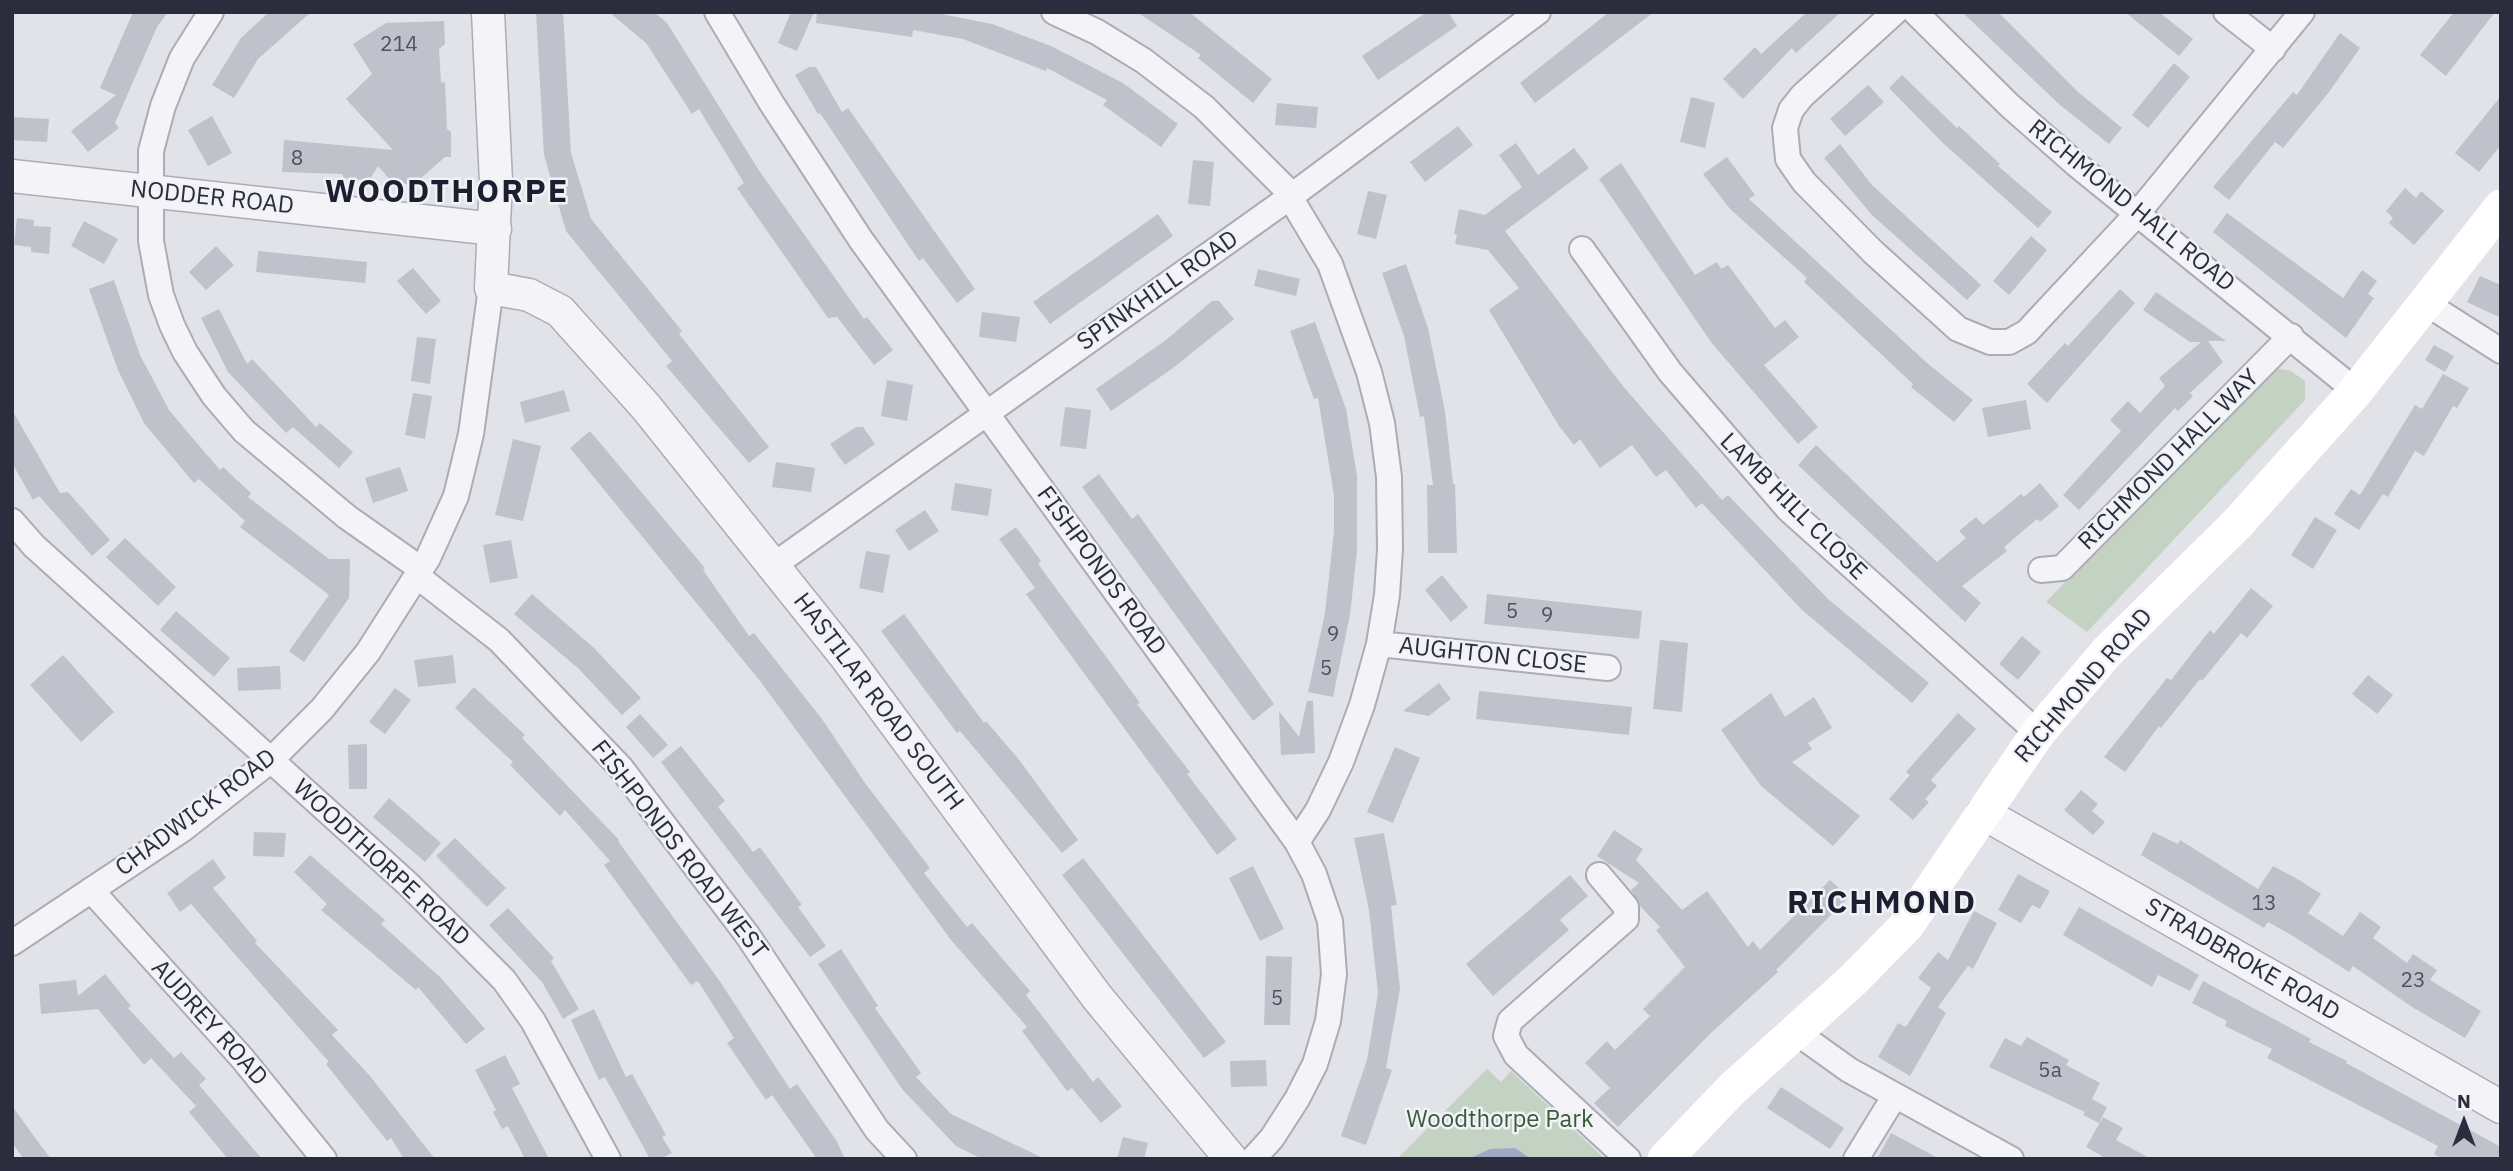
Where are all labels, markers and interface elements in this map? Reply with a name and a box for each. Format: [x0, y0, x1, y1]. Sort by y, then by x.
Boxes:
house number: 214 [380, 32, 418, 58]
street label: RICHMOND HALL ROAD [2022, 114, 2240, 298]
house number: 8 [291, 146, 303, 172]
district label: WOODTHORPE [326, 174, 568, 212]
street label: NODDER ROAD [129, 175, 295, 221]
street label: SPINKHILL ROAD [1072, 225, 1244, 357]
street label: RICHMOND HALL WAY [2073, 364, 2265, 556]
street label: LAMB HILL CLOSE [1713, 427, 1873, 587]
street label: FISHPONDS ROAD [1030, 481, 1172, 661]
street label: HASTILAR ROAD SOUTH [787, 588, 969, 816]
house number: 5 [1506, 599, 1518, 625]
house number: 9 [1541, 603, 1553, 629]
street label: RICHMOND ROAD [2009, 603, 2159, 769]
house number: 9 [1327, 622, 1339, 648]
street label: AUGHTON CLOSE [1398, 632, 1588, 680]
house number: 5 [1320, 656, 1332, 682]
street label: FISHPONDS ROAD WEST [585, 735, 773, 965]
street label: CHADWICK ROAD [110, 743, 282, 883]
street label: WOODTHORPE ROAD [287, 774, 475, 952]
district label: RICHMOND [1788, 885, 1976, 923]
house number: 13 [2251, 891, 2277, 917]
street label: STRADBROKE ROAD [2139, 893, 2345, 1027]
street label: AUDREY ROAD [145, 954, 273, 1092]
house number: 23 [2400, 968, 2426, 994]
house number: 5 [1271, 986, 1283, 1012]
house number: 5a [2038, 1058, 2062, 1084]
north arrow [2429, 1087, 2499, 1157]
text: N [2457, 1089, 2471, 1113]
park label: Woodthorpe Park [1406, 1106, 1594, 1134]

